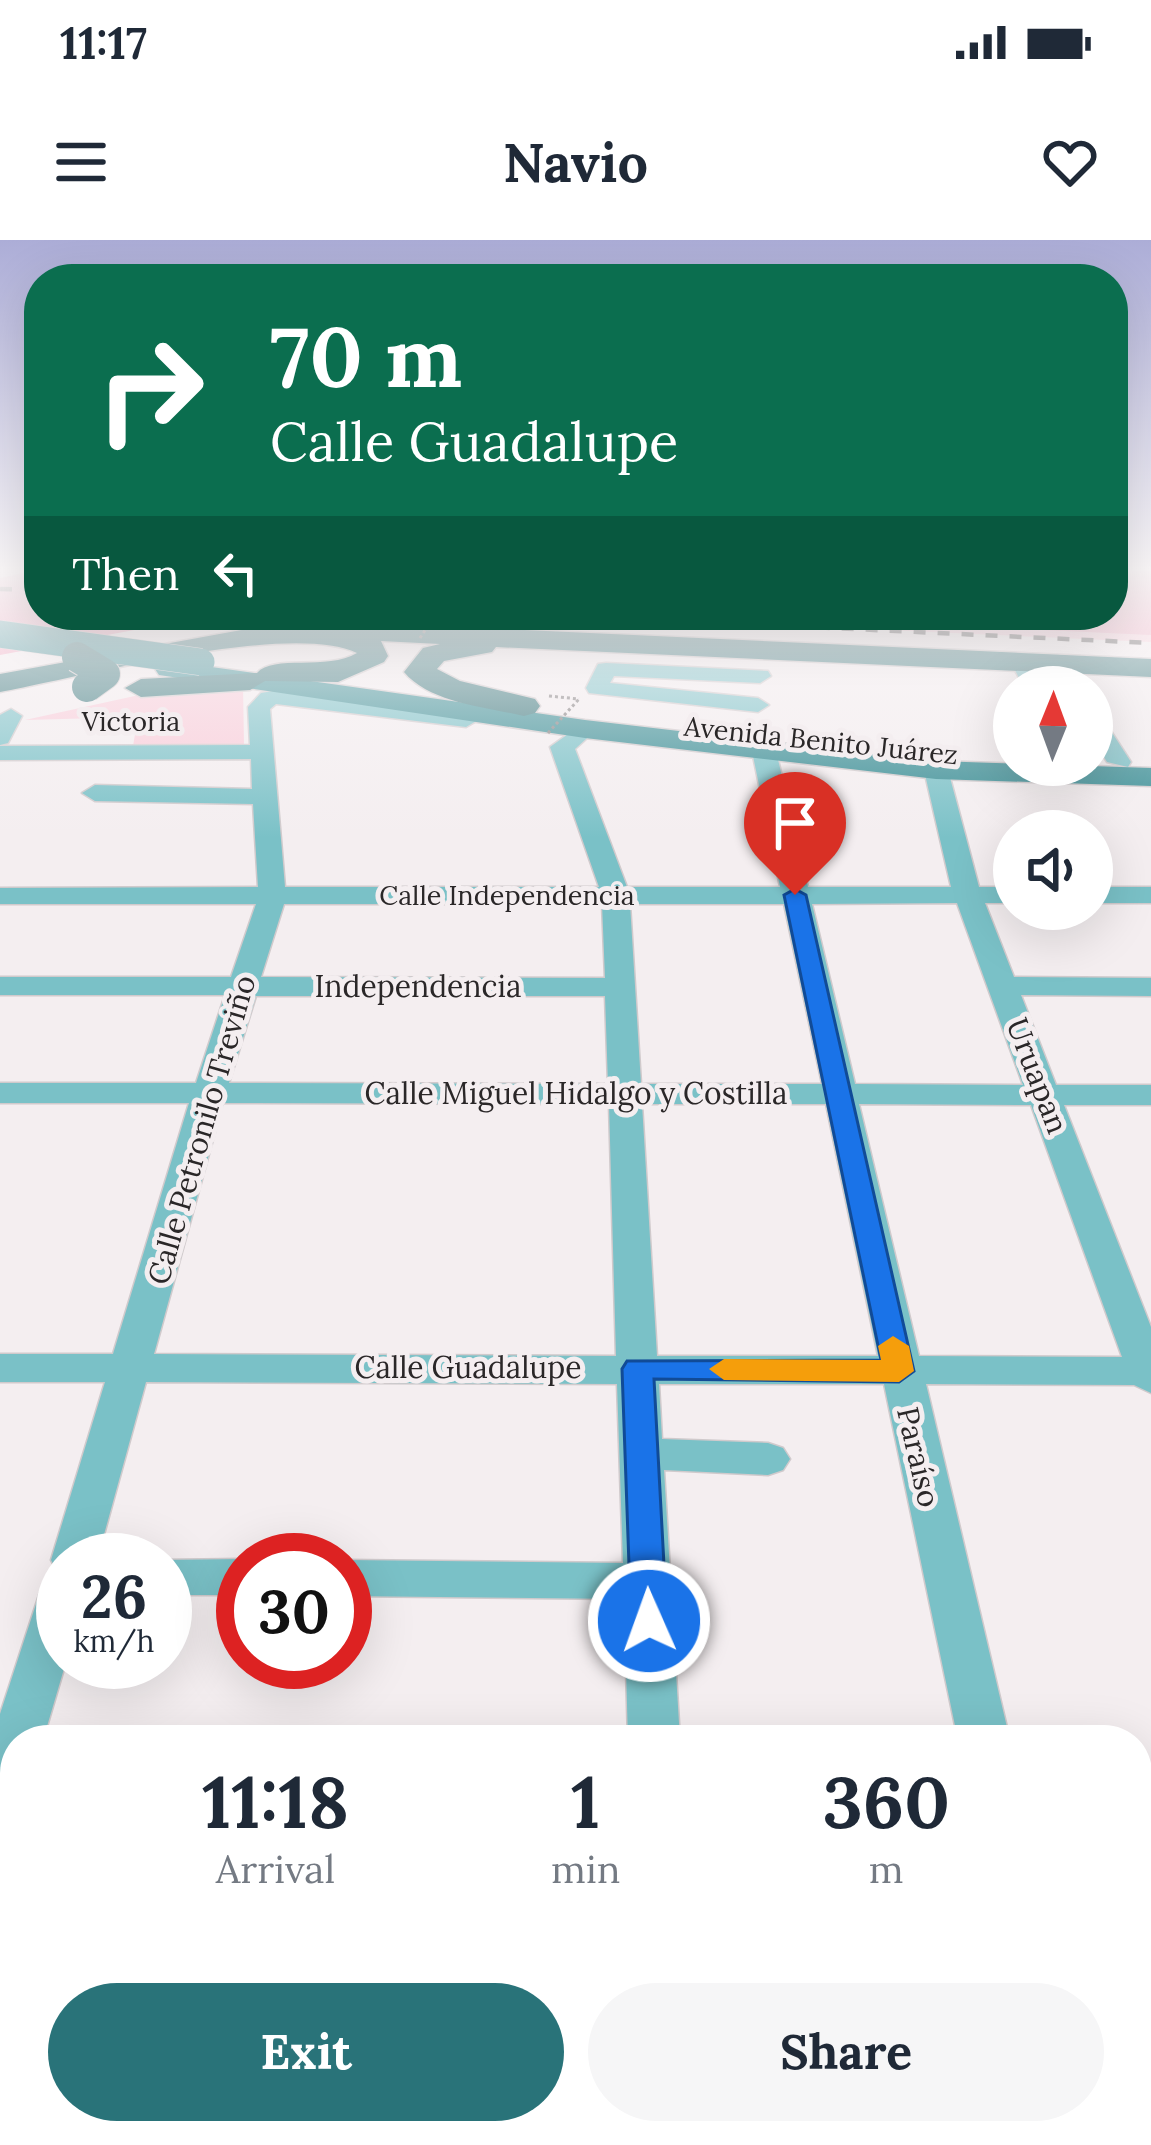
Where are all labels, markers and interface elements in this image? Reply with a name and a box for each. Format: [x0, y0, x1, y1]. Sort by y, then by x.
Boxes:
text: 11:17 [60, 14, 147, 71]
text: Navio [503, 128, 648, 197]
icon: menu [48, 129, 114, 195]
icon: heart [1037, 129, 1103, 195]
text: 70 m [270, 302, 462, 410]
icon: right [72, 312, 228, 468]
text: Calle Guadalupe [270, 407, 678, 476]
icon: left [203, 540, 269, 606]
text: Then [72, 545, 179, 602]
north arrow [993, 666, 1113, 786]
map controls [993, 666, 1113, 930]
street label: Victoria [81, 704, 180, 738]
street label: Avenida Benito Juárez [682, 709, 960, 771]
pin [744, 772, 846, 895]
icon: arrive [762, 790, 828, 856]
button: sound [993, 810, 1113, 930]
street label: Calle Independencia [379, 878, 635, 912]
street label: Independencia [315, 967, 521, 1005]
street label: Calle Petronilo Treviño [139, 971, 263, 1289]
street label: Uruapan [999, 1013, 1077, 1139]
street label: Calle Miguel Hidalgo y Costilla [365, 1074, 787, 1113]
street label: Calle Guadalupe [355, 1348, 581, 1386]
street label: Paraíso [889, 1403, 949, 1511]
speed limit sign: 30 [216, 1533, 372, 1689]
text: 26 [81, 1558, 147, 1634]
position arrow [586, 1558, 712, 1684]
text: km/h [73, 1622, 155, 1660]
text: 11:18 [202, 1756, 349, 1848]
text: 1 [571, 1756, 600, 1848]
text: 360 [822, 1756, 950, 1848]
text: Arrival [216, 1844, 335, 1894]
text: min [551, 1844, 620, 1894]
text: m [869, 1844, 904, 1894]
button: Exit [48, 1983, 564, 2121]
button: Share [588, 1983, 1104, 2121]

